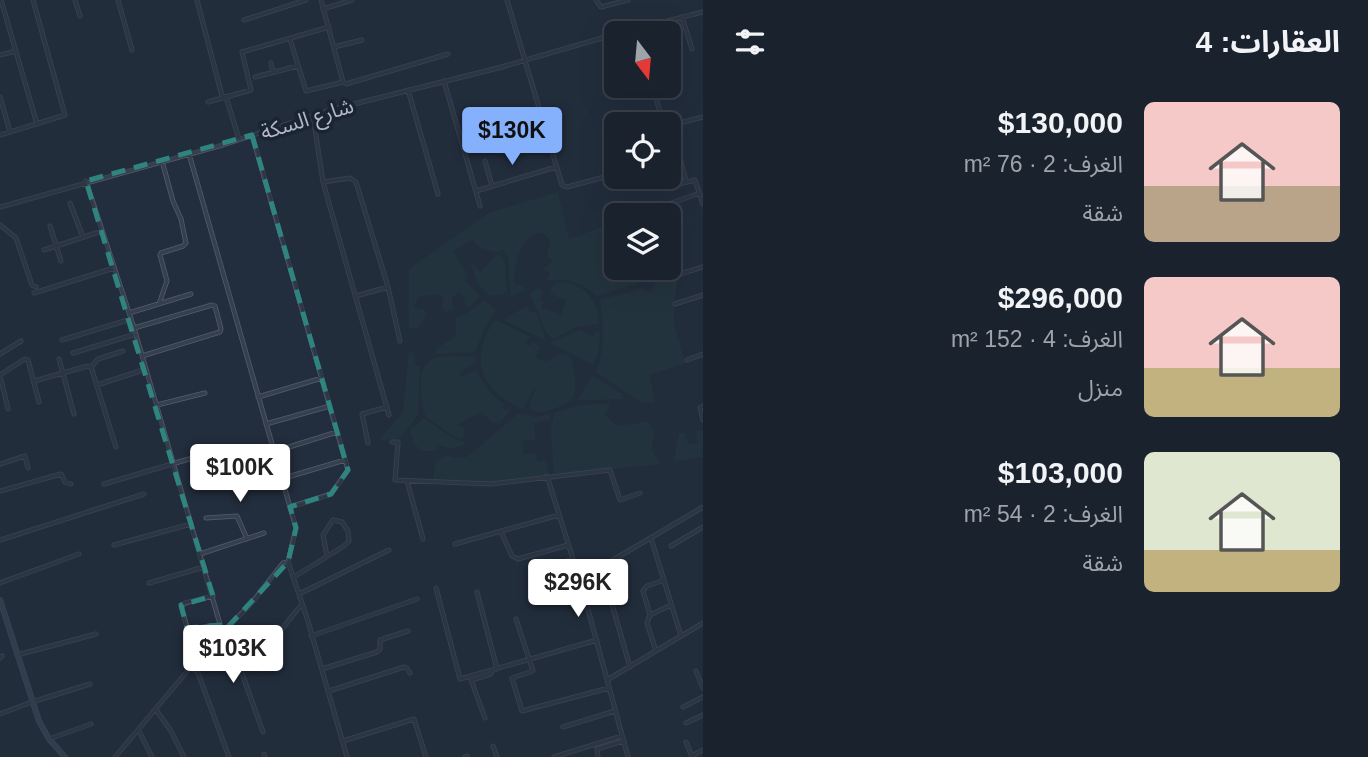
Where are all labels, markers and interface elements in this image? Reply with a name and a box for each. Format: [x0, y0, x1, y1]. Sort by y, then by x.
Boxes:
north arrow [604, 21, 681, 98]
map controls [604, 21, 681, 280]
icon: filters [731, 23, 769, 61]
text: العقارات: 4 [1195, 25, 1340, 58]
street label: شارع السكة [258, 93, 357, 147]
text: $130,000 [998, 106, 1123, 139]
pin: $130K [463, 108, 561, 167]
button: locate [604, 112, 681, 189]
text: $130K [478, 117, 546, 143]
icon: home [1200, 130, 1284, 214]
text: الغرف: 2 · 76 m² [964, 151, 1123, 177]
text: شقة [1082, 200, 1123, 226]
button: layers [604, 203, 681, 280]
text: $296,000 [998, 281, 1123, 314]
icon: home [1200, 305, 1284, 389]
text: الغرف: 4 · 152 m² [951, 326, 1123, 352]
text: منزل [1078, 375, 1123, 401]
pin: $100K [191, 444, 289, 504]
text: $100K [206, 454, 274, 480]
text: $103,000 [998, 456, 1123, 489]
icon: home [1200, 480, 1284, 564]
text: الغرف: 2 · 54 m² [964, 501, 1123, 527]
text: شقة [1082, 550, 1123, 576]
pin: $296K [529, 560, 627, 619]
text: $296K [544, 569, 612, 595]
pin: $103K [184, 626, 282, 685]
text: $103K [199, 635, 267, 661]

